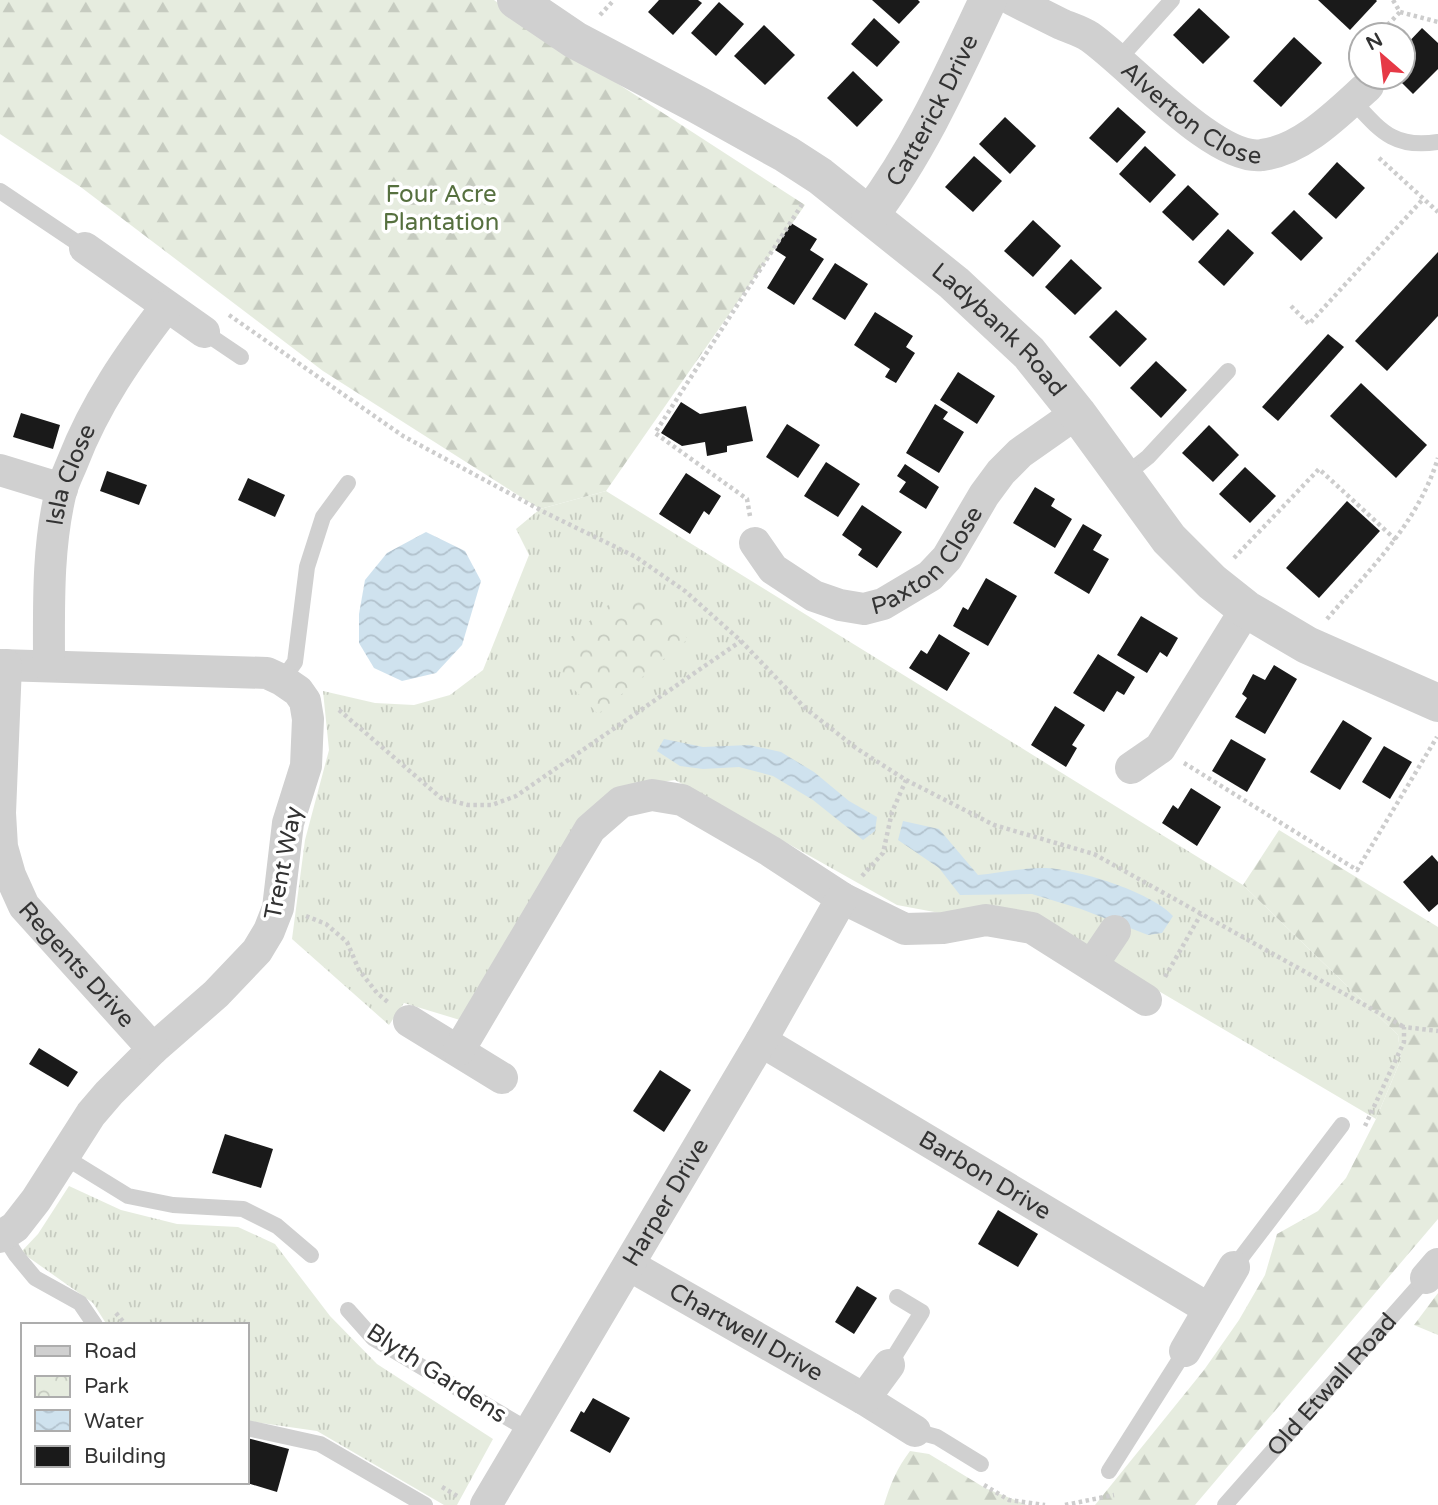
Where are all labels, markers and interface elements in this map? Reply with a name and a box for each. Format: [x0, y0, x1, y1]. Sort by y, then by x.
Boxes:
north arrow [1347, 21, 1417, 91]
text: N [1363, 29, 1386, 55]
street label: Catterick Drive [880, 30, 985, 192]
street label: Alverton Close [1115, 56, 1262, 171]
park label: Four Acre Plantation [383, 180, 499, 237]
street label: Ladybank Road [926, 257, 1072, 403]
street label: Isla Close [41, 419, 102, 528]
street label: Paxton Close [868, 501, 989, 621]
street label: Trent Way [258, 804, 309, 922]
street label: Regents Drive [12, 896, 141, 1034]
street label: Barbon Drive [913, 1125, 1056, 1226]
street label: Harper Drive [617, 1133, 715, 1272]
street label: Chartwell Drive [664, 1277, 828, 1388]
street label: Old Etwall Road [1261, 1307, 1403, 1462]
street label: Blyth Gardens [361, 1317, 512, 1429]
legend [21, 1323, 248, 1484]
text: Road [84, 1339, 137, 1364]
text: Park [84, 1374, 129, 1399]
text: Water [84, 1409, 144, 1434]
text: Building [84, 1444, 166, 1469]

